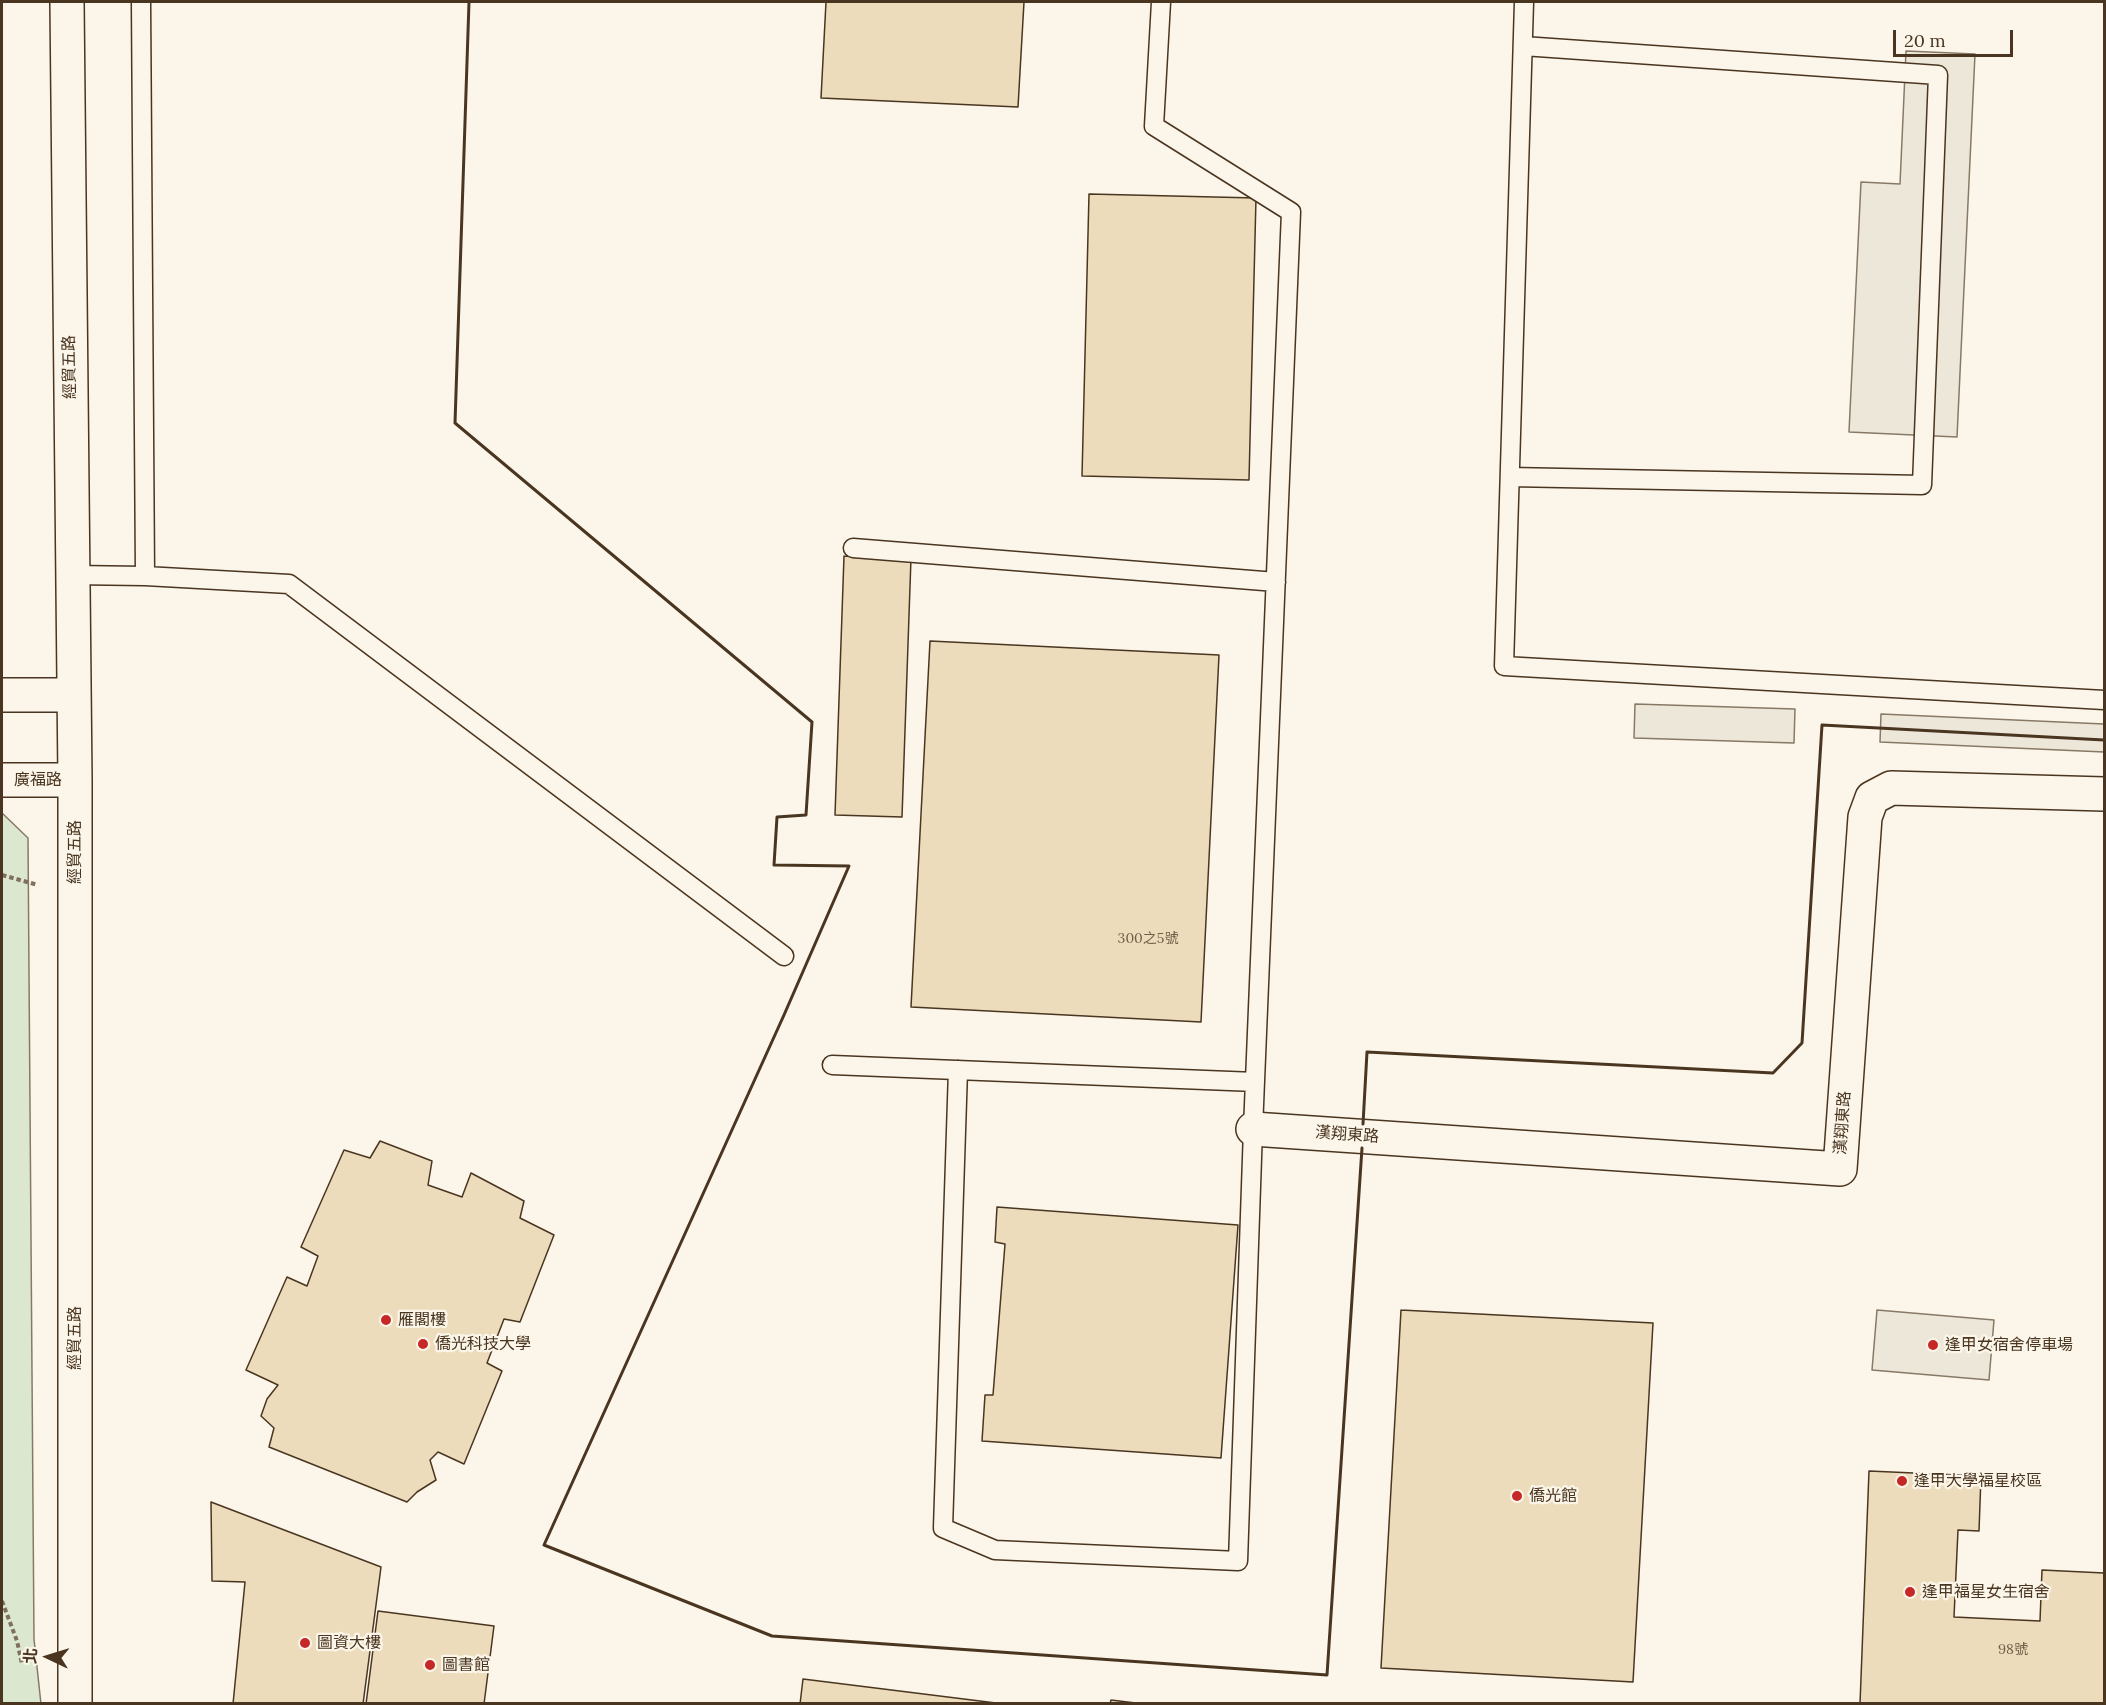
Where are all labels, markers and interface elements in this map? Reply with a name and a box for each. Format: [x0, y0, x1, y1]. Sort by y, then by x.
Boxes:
scale bar [1896, 18, 2016, 56]
text: 20 m [1904, 29, 1946, 52]
street label: 經貿五路 [60, 335, 80, 399]
street label: 廣福路 [14, 770, 62, 790]
street label: 經貿五路 [65, 820, 85, 884]
house number: 300之5號 [1118, 931, 1178, 947]
street label: 漢翔東路 [1831, 1090, 1855, 1156]
street label: 漢翔東路 [1314, 1123, 1380, 1147]
street label: 經貿五路 [65, 1306, 85, 1370]
place label: 雁閣樓 [398, 1310, 446, 1330]
marker: 雁閣樓 [379, 1313, 393, 1327]
place label: 僑光科技大學 [435, 1334, 531, 1354]
place label: 逢甲女宿舍停車場 [1945, 1335, 2073, 1355]
marker: 僑光科技大學 [416, 1337, 430, 1351]
marker: 逢甲女宿舍停車場 [1926, 1338, 1940, 1352]
place label: 逢甲大學福星校區 [1914, 1471, 2042, 1491]
marker: 逢甲大學福星校區 [1895, 1474, 1909, 1488]
place label: 僑光館 [1529, 1486, 1577, 1506]
marker: 僑光館 [1510, 1489, 1524, 1503]
place label: 逢甲福星女生宿舍 [1922, 1582, 2050, 1602]
marker: 逢甲福星女生宿舍 [1903, 1585, 1917, 1599]
north arrow [18, 1627, 78, 1687]
place label: 圖資大樓 [317, 1633, 381, 1653]
marker: 圖資大樓 [298, 1636, 312, 1650]
house number: 98號 [1998, 1642, 2028, 1658]
text: 北 [20, 1647, 41, 1664]
place label: 圖書館 [442, 1655, 490, 1675]
marker: 圖書館 [423, 1658, 437, 1672]

